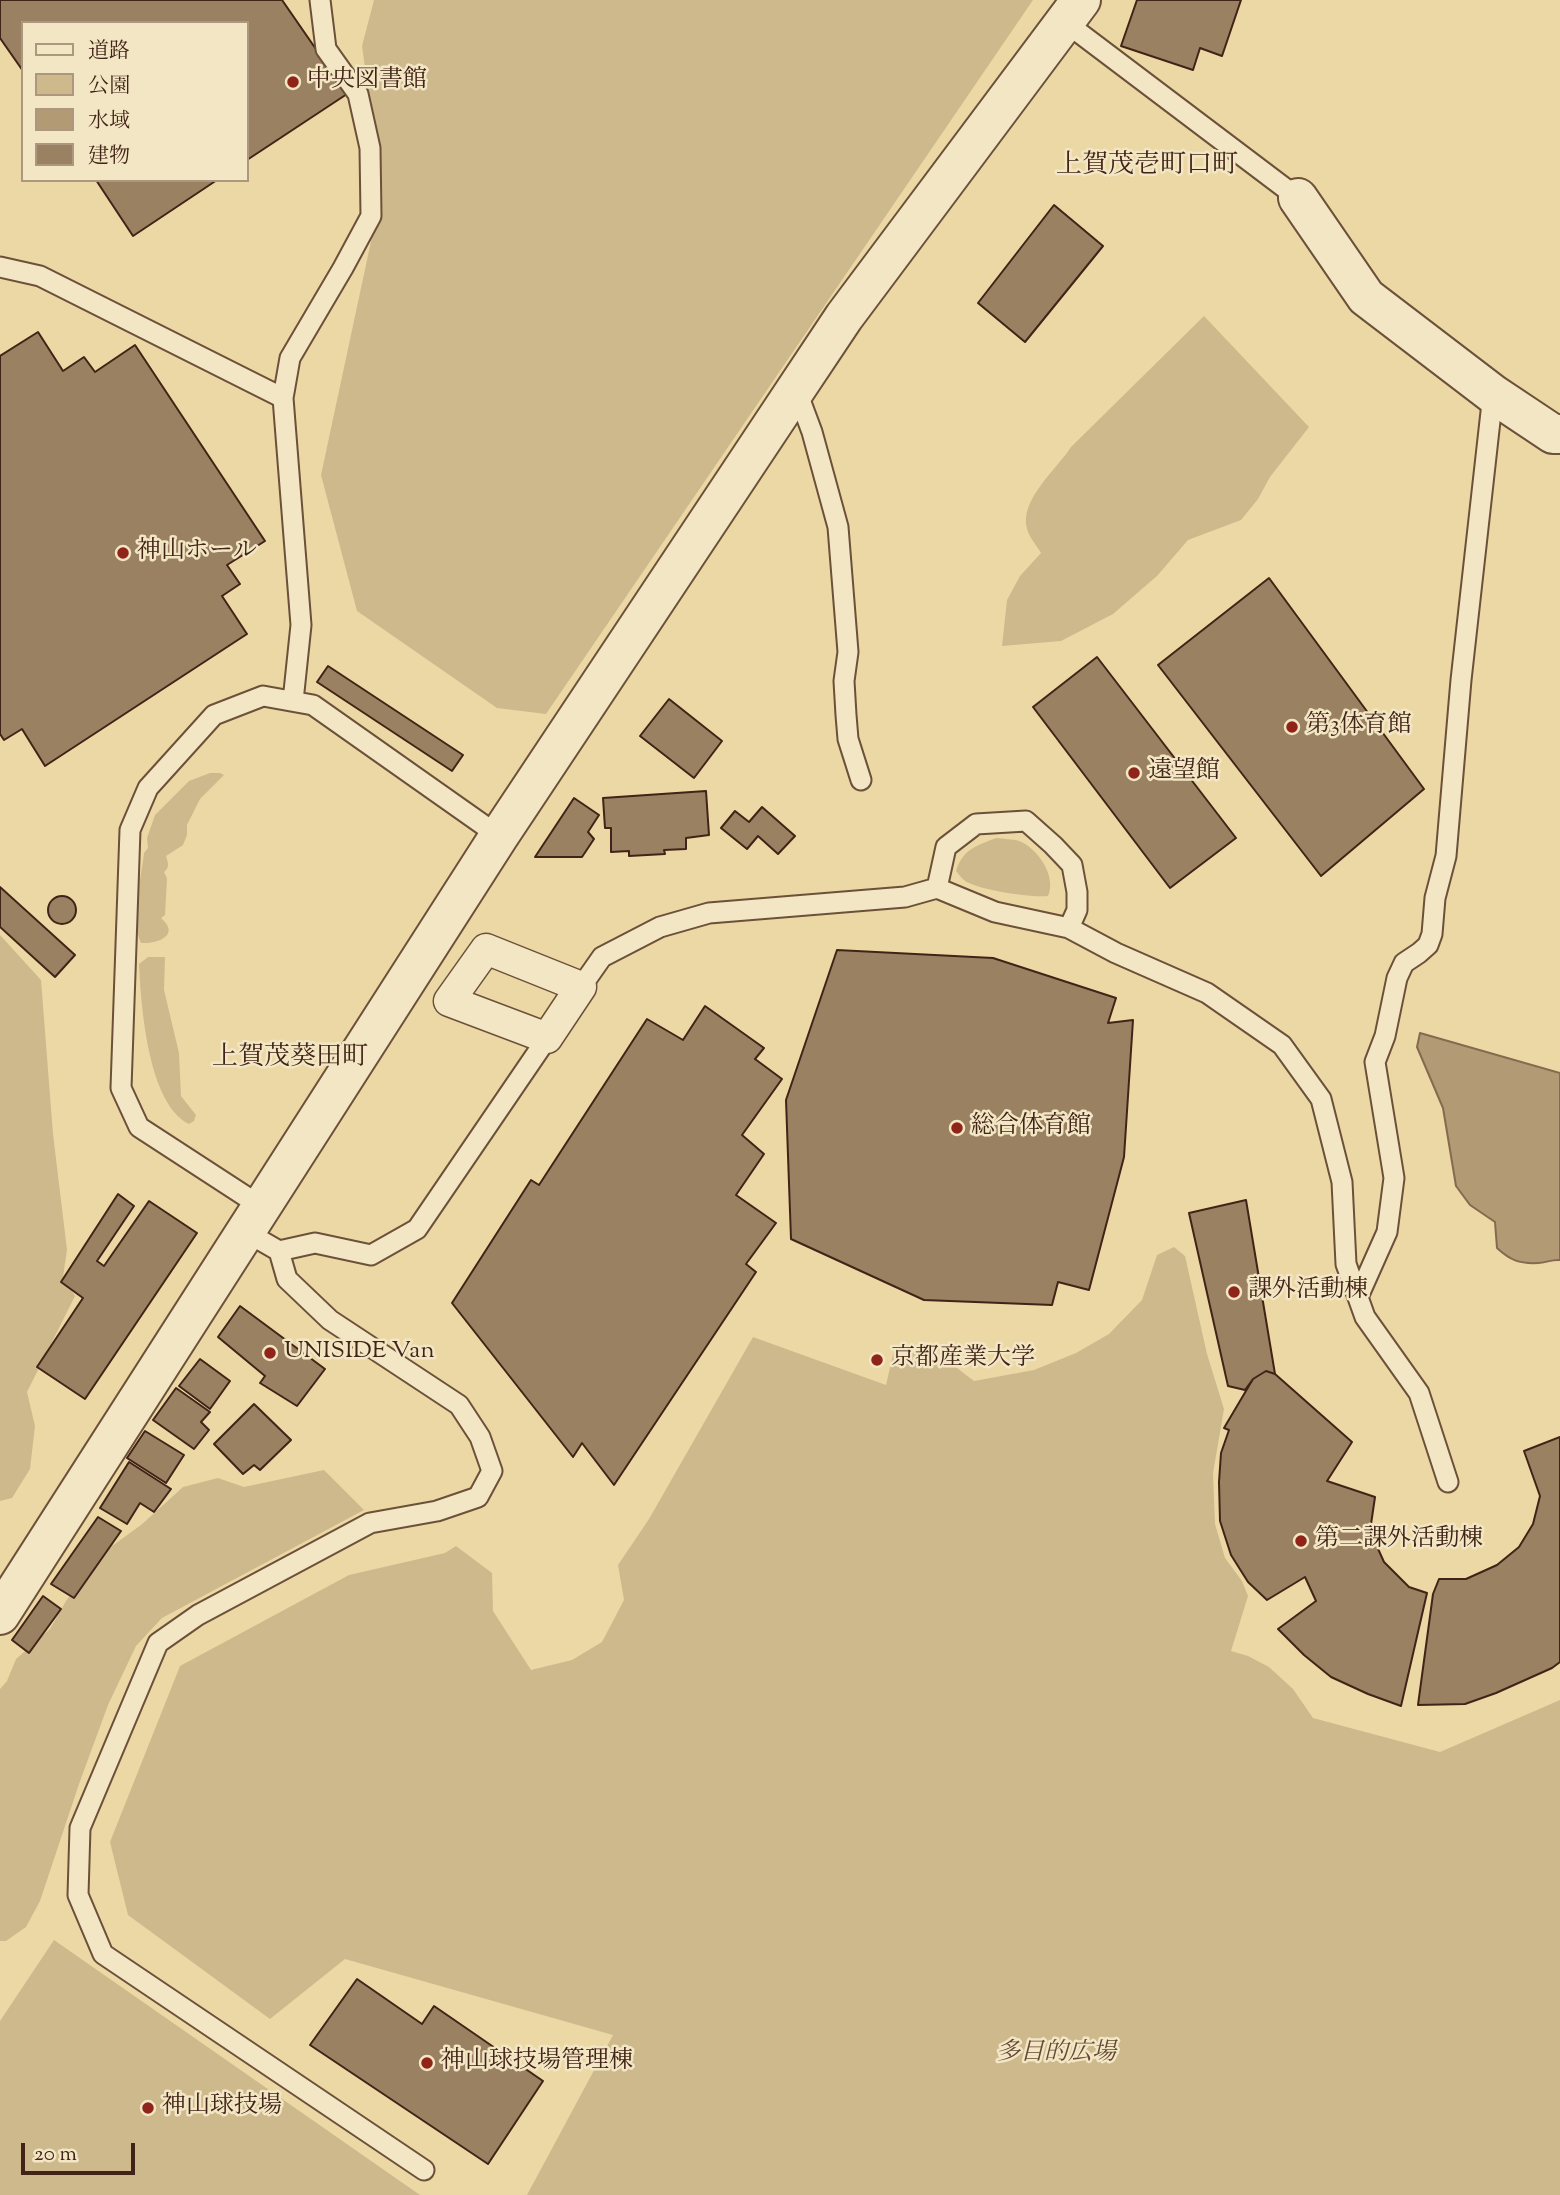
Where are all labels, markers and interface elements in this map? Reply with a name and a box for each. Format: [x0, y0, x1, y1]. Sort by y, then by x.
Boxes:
legend [21, 21, 248, 182]
text: 道路 [88, 37, 130, 67]
place label: 中央図書館 [307, 68, 427, 96]
text: 公園 [88, 72, 130, 102]
marker: 中央図書館 [285, 74, 301, 90]
text: 水域 [88, 107, 130, 137]
text: 建物 [88, 142, 130, 172]
district label: 上賀茂壱町口町 [1056, 152, 1238, 184]
place label: 神山ホール [137, 539, 257, 567]
marker: 神山ホール [115, 545, 131, 561]
place label: 第3体育館 [1306, 713, 1412, 741]
marker: 第3体育館 [1284, 719, 1300, 735]
place label: 遠望館 [1148, 759, 1220, 787]
marker: 遠望館 [1126, 765, 1142, 781]
district label: 上賀茂葵田町 [212, 1044, 368, 1076]
place label: 総合体育館 [971, 1114, 1091, 1142]
marker: 総合体育館 [949, 1120, 965, 1136]
place label: 課外活動棟 [1248, 1278, 1368, 1306]
marker: 課外活動棟 [1226, 1284, 1242, 1300]
place label: UNISIDE Van [284, 1339, 435, 1367]
marker: UNISIDE Van [262, 1345, 278, 1361]
place label: 京都産業大学 [891, 1346, 1035, 1374]
marker: 京都産業大学 [869, 1352, 885, 1368]
place label: 第二課外活動棟 [1315, 1527, 1483, 1555]
marker: 第二課外活動棟 [1293, 1533, 1309, 1549]
park label: 多目的広場 [996, 2041, 1116, 2069]
place label: 神山球技場管理棟 [441, 2049, 633, 2077]
marker: 神山球技場管理棟 [419, 2055, 435, 2071]
place label: 神山球技場 [162, 2094, 282, 2122]
marker: 神山球技場 [140, 2100, 156, 2116]
scale bar [24, 2128, 138, 2172]
text: 20 m [34, 2140, 77, 2170]

